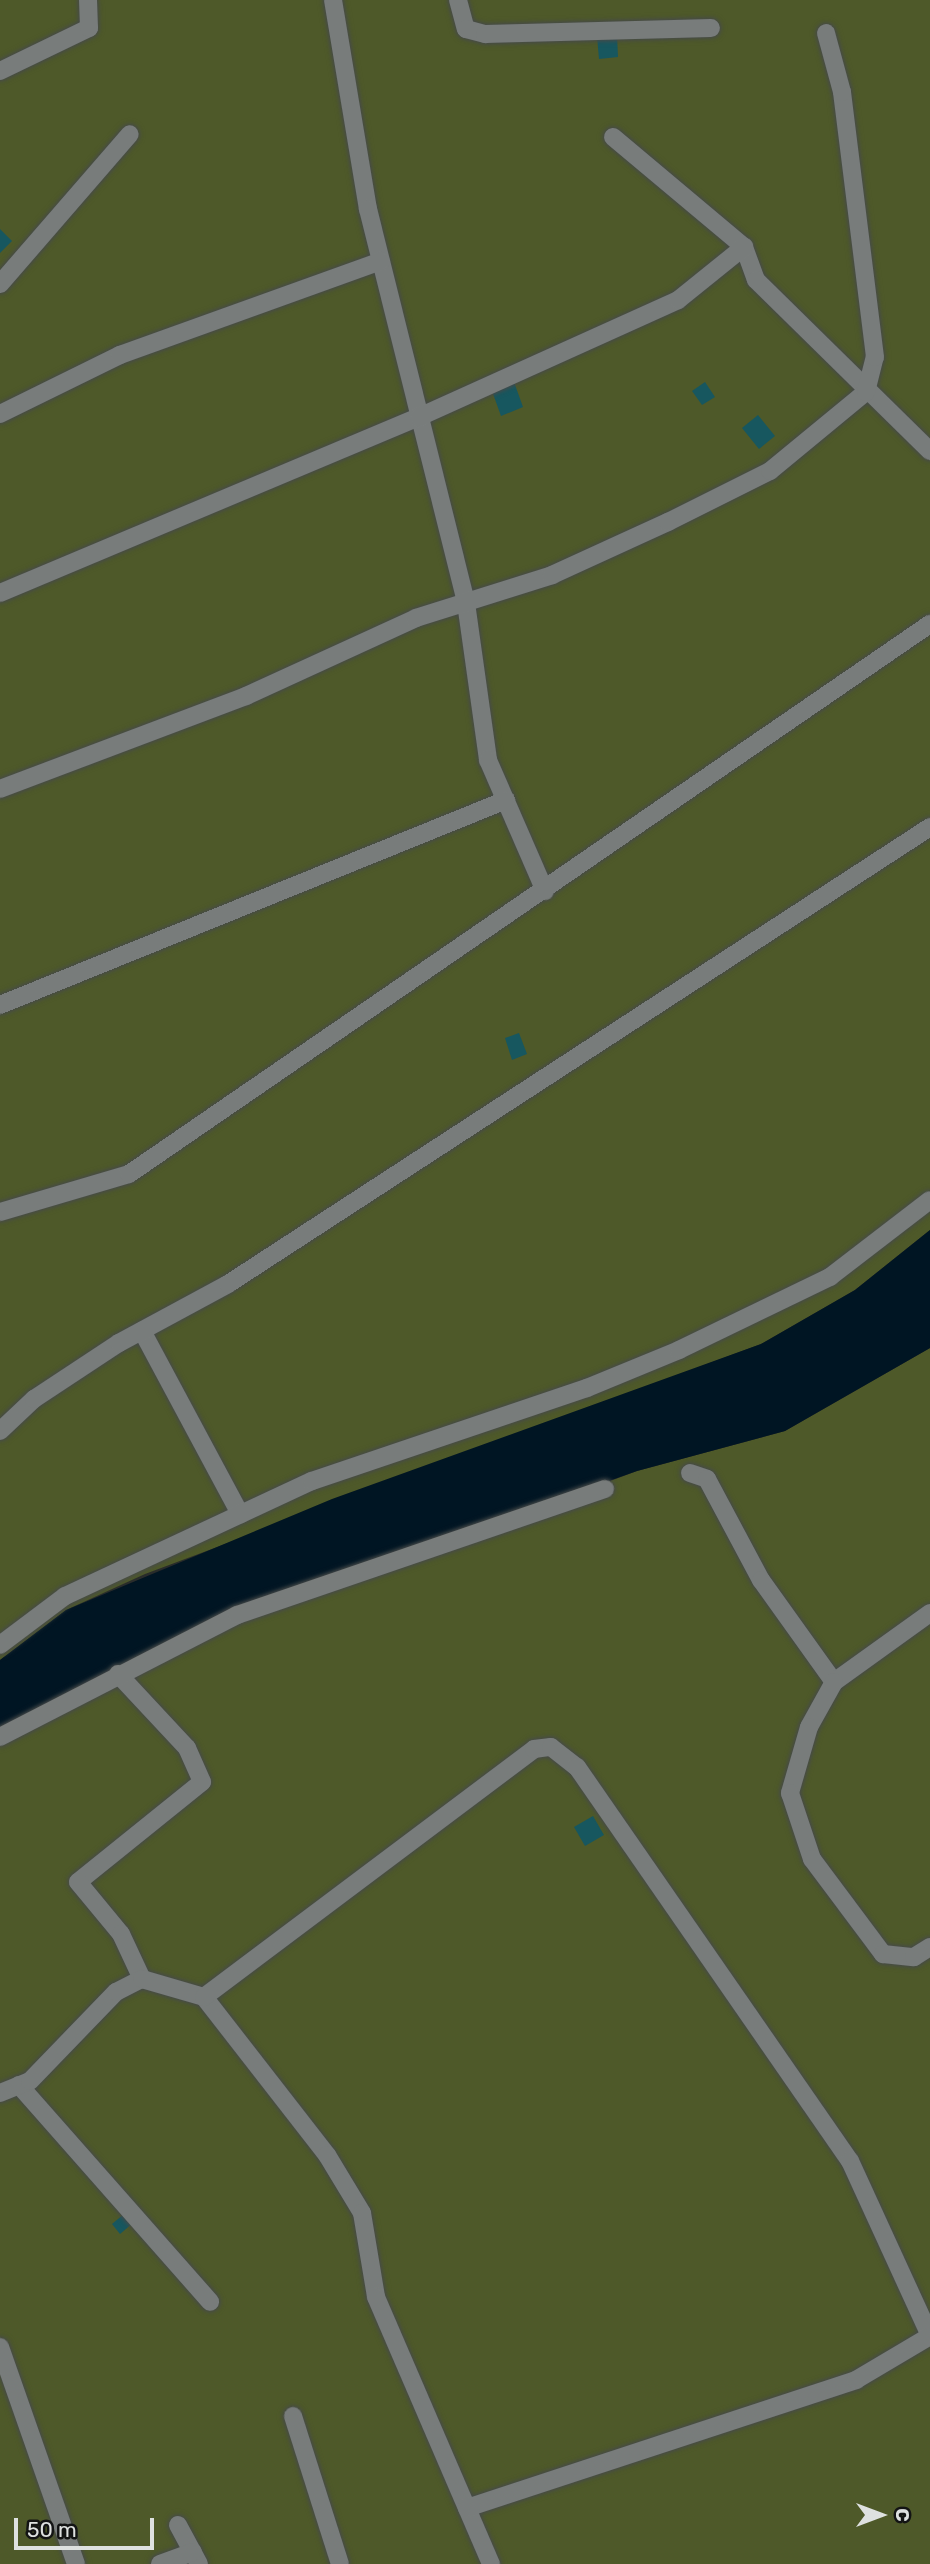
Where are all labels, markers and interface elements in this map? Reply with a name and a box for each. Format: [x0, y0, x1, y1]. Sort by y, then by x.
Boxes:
north arrow [846, 2480, 916, 2550]
scale bar [18, 2504, 158, 2548]
text: С [891, 2508, 914, 2522]
text: 50 m [27, 2517, 77, 2542]

